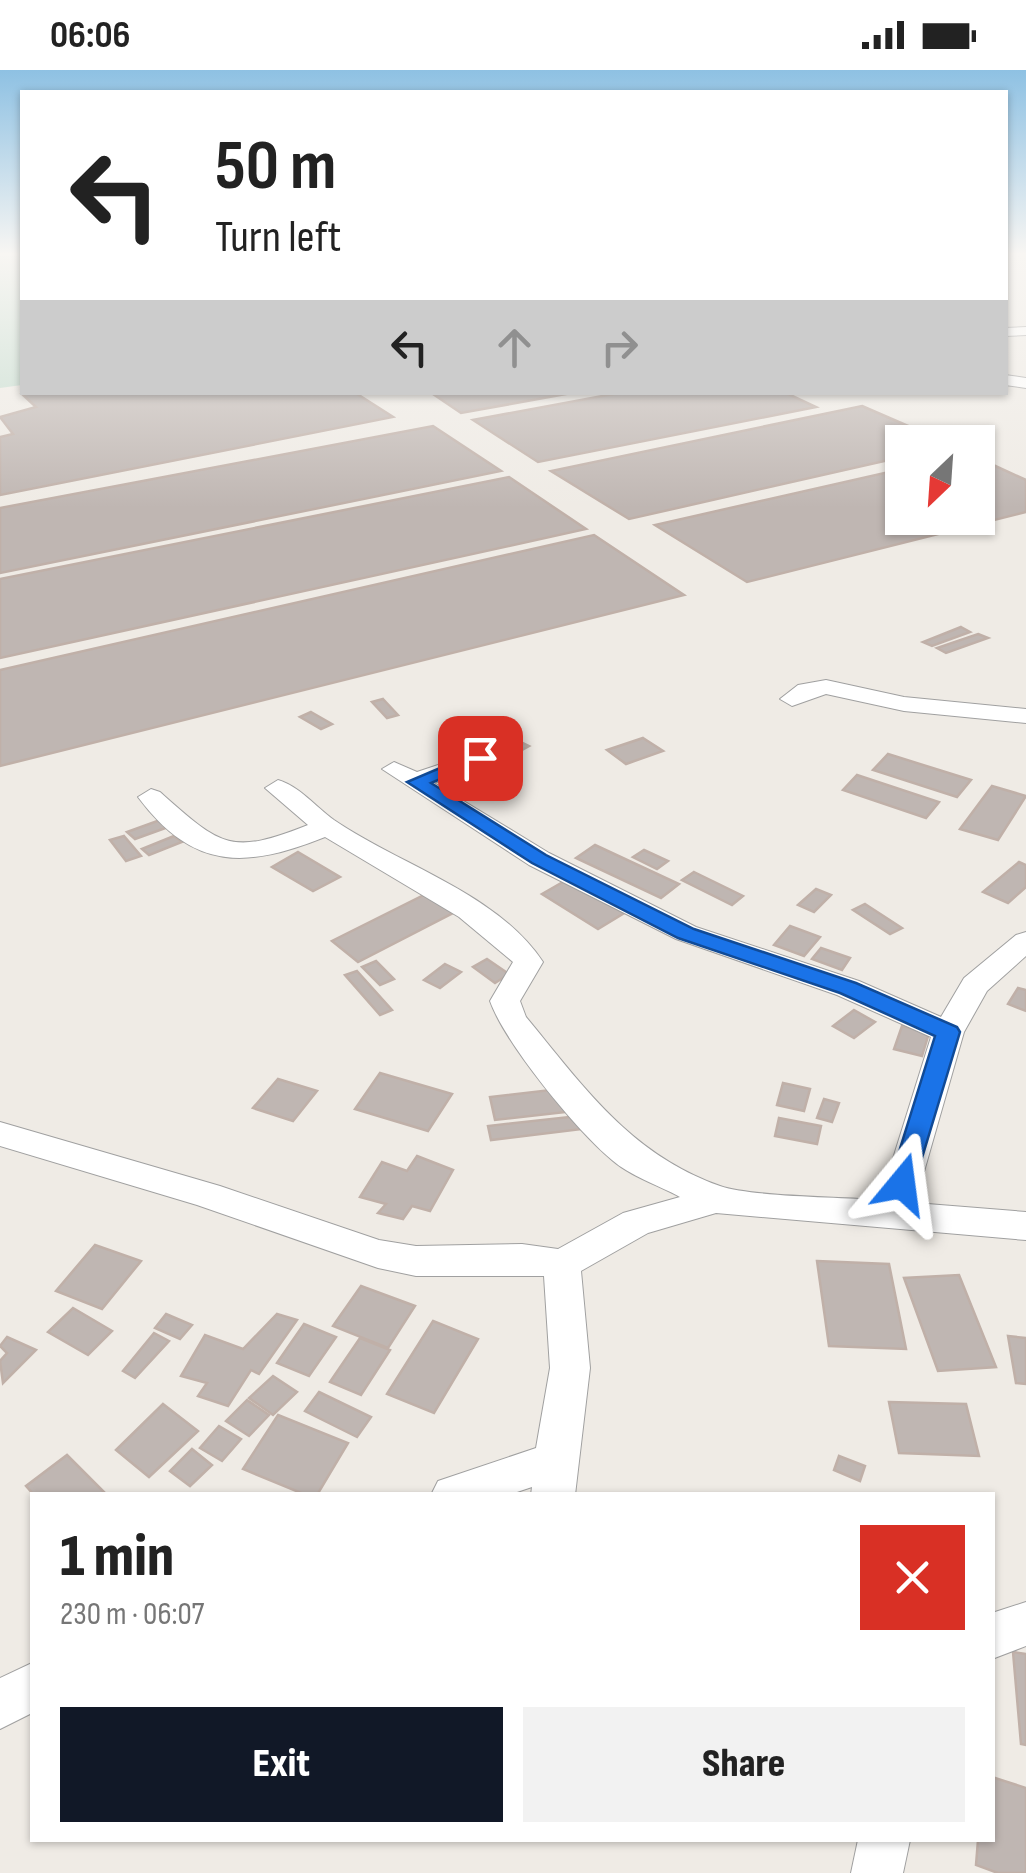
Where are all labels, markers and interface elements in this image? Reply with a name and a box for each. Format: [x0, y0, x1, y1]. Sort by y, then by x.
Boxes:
text: 06:06 [50, 13, 130, 58]
text: 50 m [215, 125, 336, 209]
icon: left [50, 130, 180, 260]
text: Turn left [215, 210, 341, 265]
icon: left [382, 320, 437, 375]
icon: ahead [487, 320, 542, 375]
icon: right [592, 320, 647, 375]
north arrow [885, 425, 995, 535]
map controls [885, 425, 995, 535]
pin [438, 716, 523, 801]
icon: arrive [453, 731, 508, 786]
position arrow [850, 1132, 954, 1236]
text: 1 min [60, 1521, 174, 1593]
button: close [860, 1525, 965, 1630]
text: 230 m · 06:07 [60, 1595, 204, 1634]
button: Exit [60, 1707, 503, 1822]
button: Share [523, 1707, 965, 1822]

